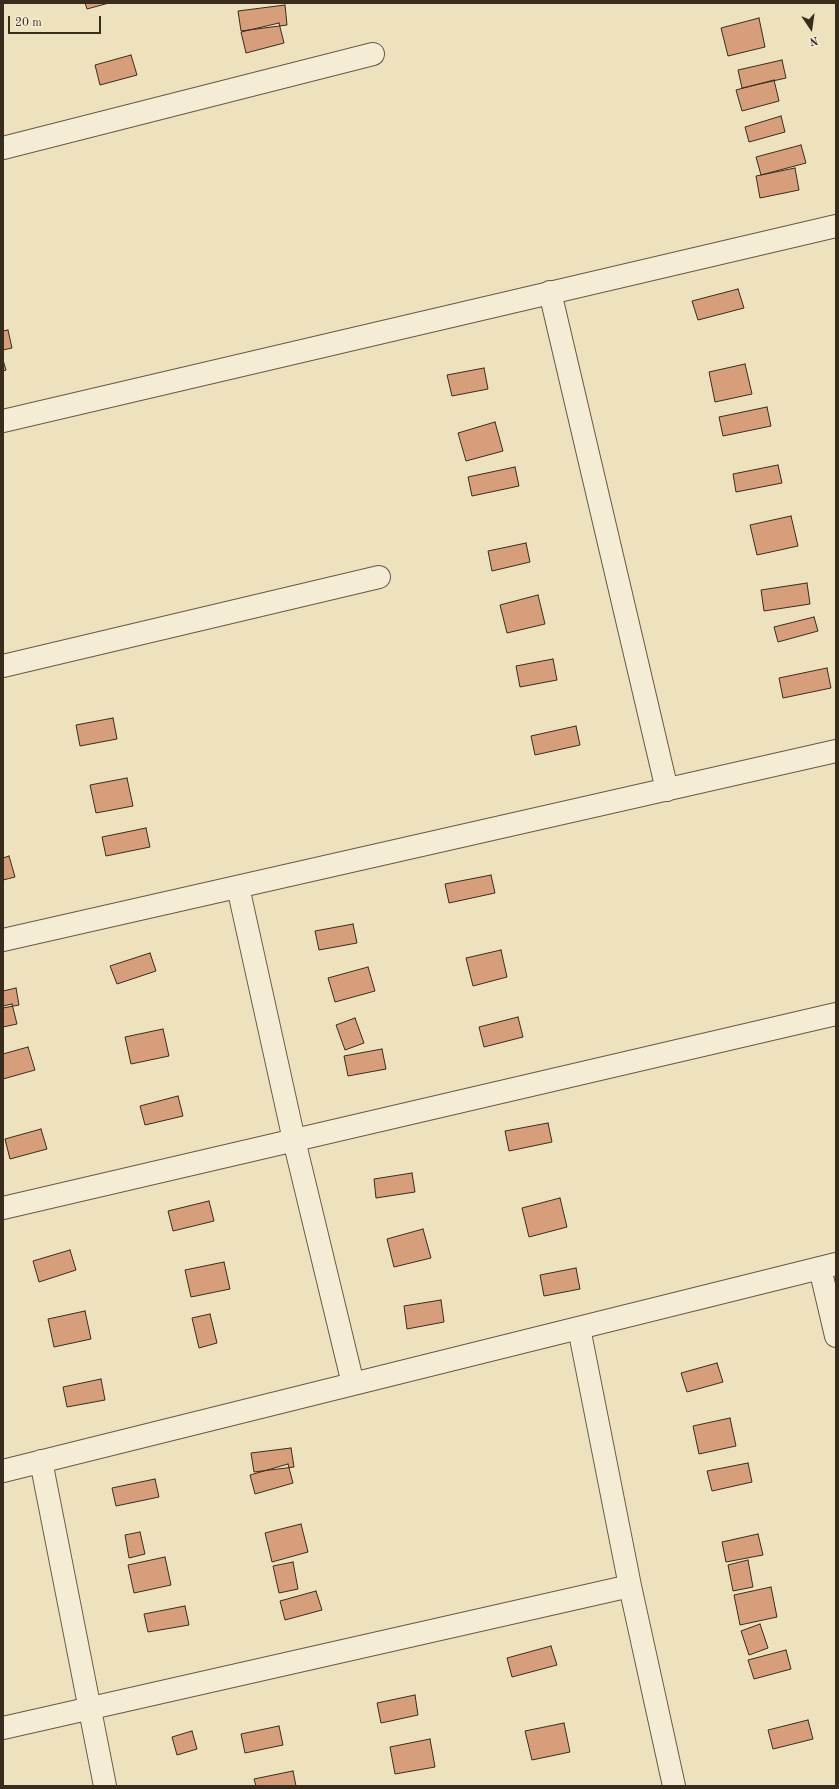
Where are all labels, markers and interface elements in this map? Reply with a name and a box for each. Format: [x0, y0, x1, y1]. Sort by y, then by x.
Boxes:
scale bar [10, 8, 103, 34]
north arrow [791, 8, 831, 48]
text: 20 m [15, 17, 42, 29]
text: N [808, 34, 819, 46]

